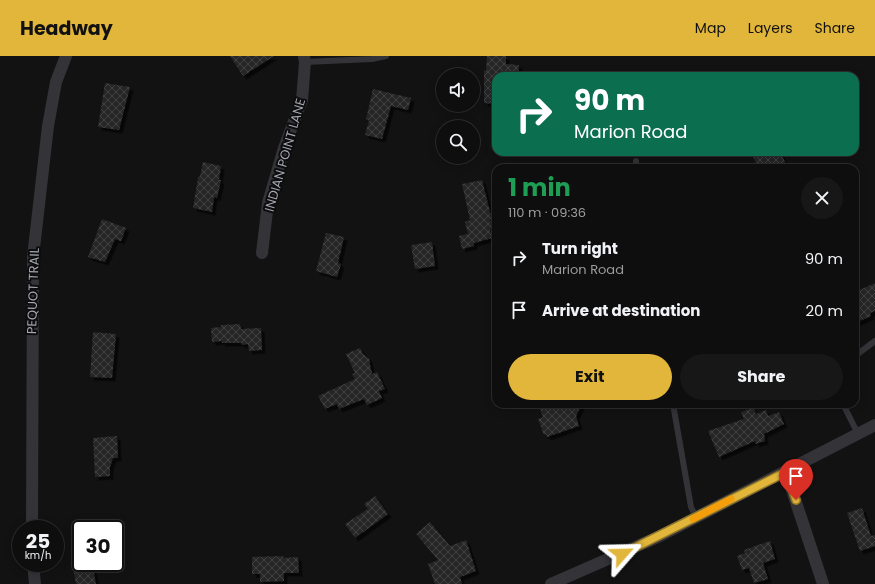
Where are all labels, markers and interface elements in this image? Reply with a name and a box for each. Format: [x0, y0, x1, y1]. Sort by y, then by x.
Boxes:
text: Headway [20, 15, 113, 42]
text: Map [695, 18, 726, 38]
text: Layers [748, 18, 792, 38]
text: Share [814, 18, 855, 38]
map controls [436, 68, 480, 164]
button: sound [436, 68, 480, 112]
text: 90 m [574, 81, 645, 120]
icon: right [508, 88, 560, 140]
street label: INDIAN POINT LANE [260, 96, 310, 214]
text: Marion Road [574, 119, 687, 144]
button: search [436, 120, 480, 164]
text: 1 min [508, 171, 571, 204]
button: close [801, 177, 843, 219]
text: 110 m · 09:36 [508, 203, 586, 222]
text: Turn right [542, 238, 618, 259]
street label: PEQUOT TRAIL [22, 247, 44, 335]
icon: right [508, 247, 530, 269]
text: 90 m [805, 248, 843, 269]
text: Marion Road [542, 260, 624, 279]
icon: arrive [508, 299, 530, 321]
text: Arrive at destination [542, 300, 700, 321]
text: 20 m [805, 300, 843, 321]
button: Exit [508, 354, 672, 400]
button: Share [680, 354, 843, 400]
pin [779, 459, 813, 500]
icon: arrive [785, 465, 807, 487]
speed limit sign: 30 [72, 520, 124, 572]
text: 25 [26, 527, 50, 555]
position arrow [601, 533, 643, 575]
text: km/h [25, 548, 51, 563]

